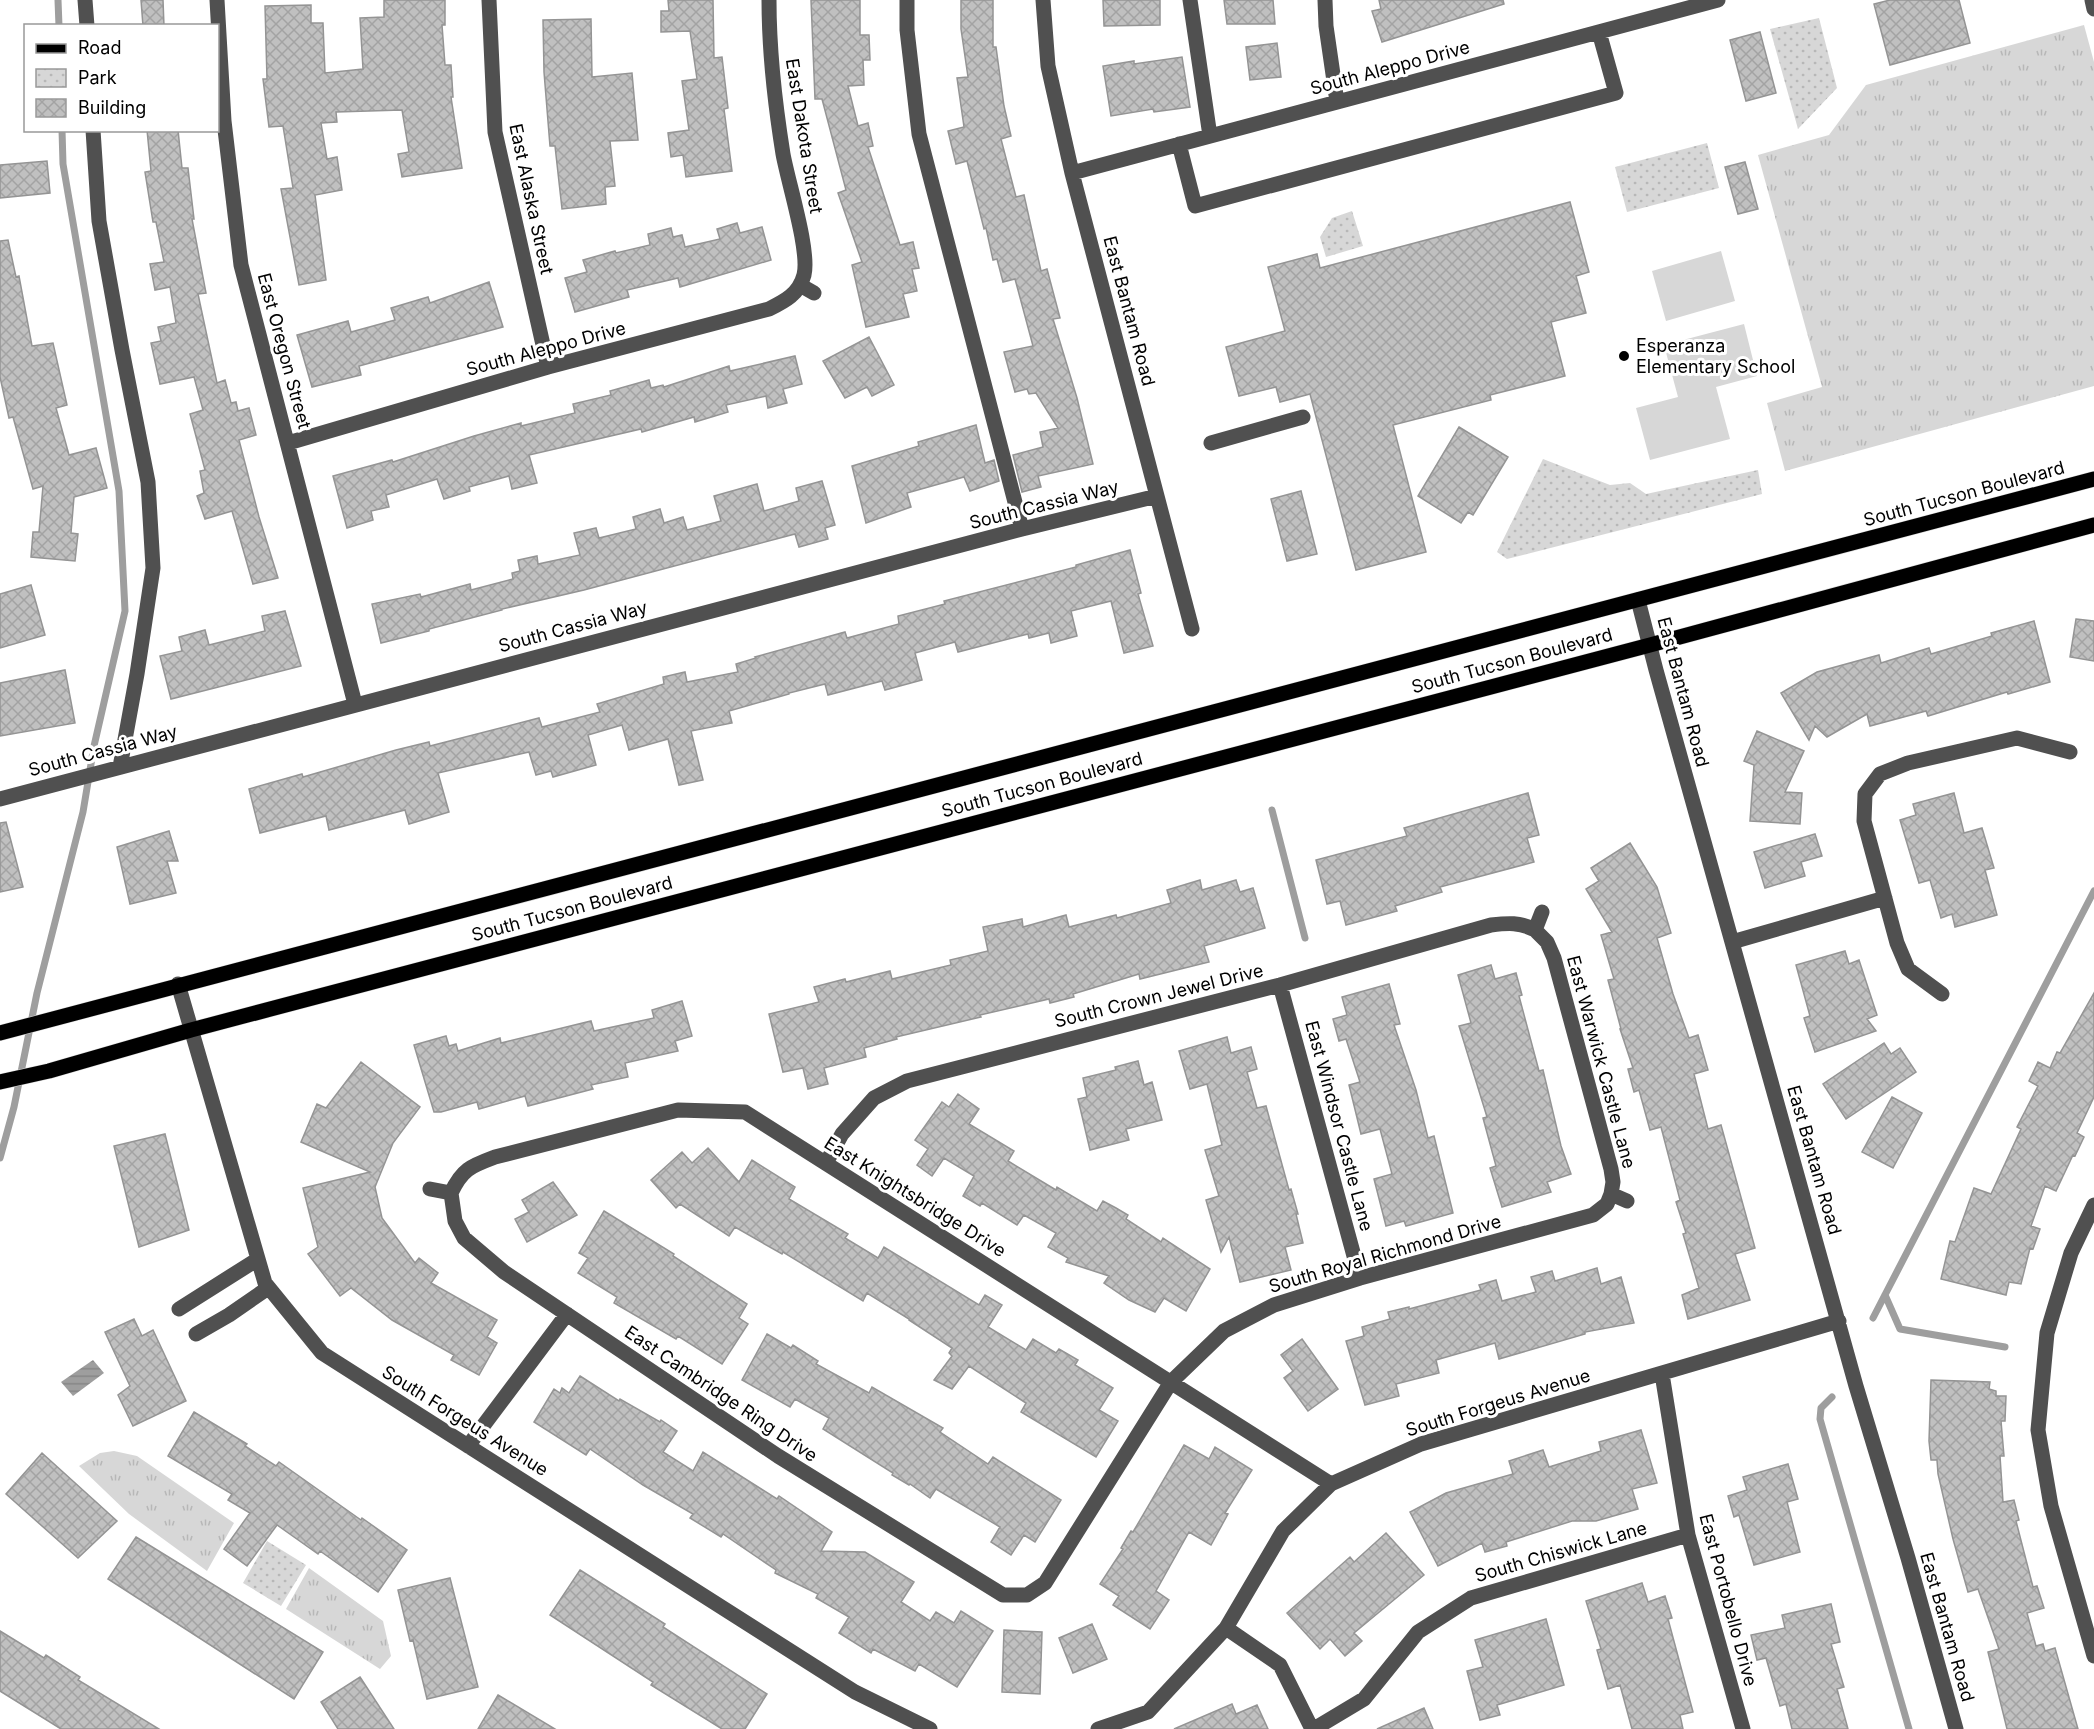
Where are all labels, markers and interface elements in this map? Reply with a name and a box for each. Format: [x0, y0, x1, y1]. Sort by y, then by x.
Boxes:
legend [24, 24, 219, 132]
street label: South Aleppo Drive [1308, 36, 1472, 99]
text: Road [78, 37, 121, 58]
street label: East Dakota Street [782, 57, 827, 215]
text: Park [78, 67, 117, 88]
text: Building [78, 97, 146, 118]
street label: East Alaska Street [505, 122, 558, 276]
street label: East Bantam Road [1099, 234, 1160, 388]
street label: East Oregon Street [254, 271, 315, 431]
street label: South Aleppo Drive [464, 317, 628, 380]
place label: Esperanza Elementary School [1636, 335, 1795, 377]
marker: Esperanza Elementary School [1617, 349, 1631, 363]
street label: South Tucson Boulevard [1861, 457, 2067, 530]
street label: South Cassia Way [967, 476, 1121, 533]
street label: South Cassia Way [496, 597, 650, 656]
street label: East Bantam Road [1653, 615, 1714, 769]
street label: South Tucson Boulevard [1409, 624, 1615, 697]
street label: South Cassia Way [26, 721, 180, 780]
street label: South Tucson Boulevard [939, 748, 1145, 821]
street label: South Tucson Boulevard [469, 872, 675, 945]
street label: East Warwick Castle Lane [1563, 953, 1640, 1171]
street label: South Crown Jewel Drive [1052, 959, 1266, 1032]
street label: East Windsor Castle Lane [1301, 1018, 1378, 1234]
street label: East Bantam Road [1783, 1083, 1846, 1237]
street label: East Knightsbridge Drive [821, 1132, 1010, 1261]
street label: South Royal Richmond Drive [1266, 1210, 1503, 1297]
street label: East Cambridge Ring Drive [621, 1321, 822, 1466]
street label: South Forgeus Avenue [378, 1361, 552, 1480]
street label: South Forgeus Avenue [1403, 1364, 1593, 1441]
street label: East Portobello Drive [1695, 1511, 1762, 1689]
street label: South Chiswick Lane [1472, 1517, 1649, 1586]
street label: East Bantam Road [1916, 1550, 1979, 1704]

